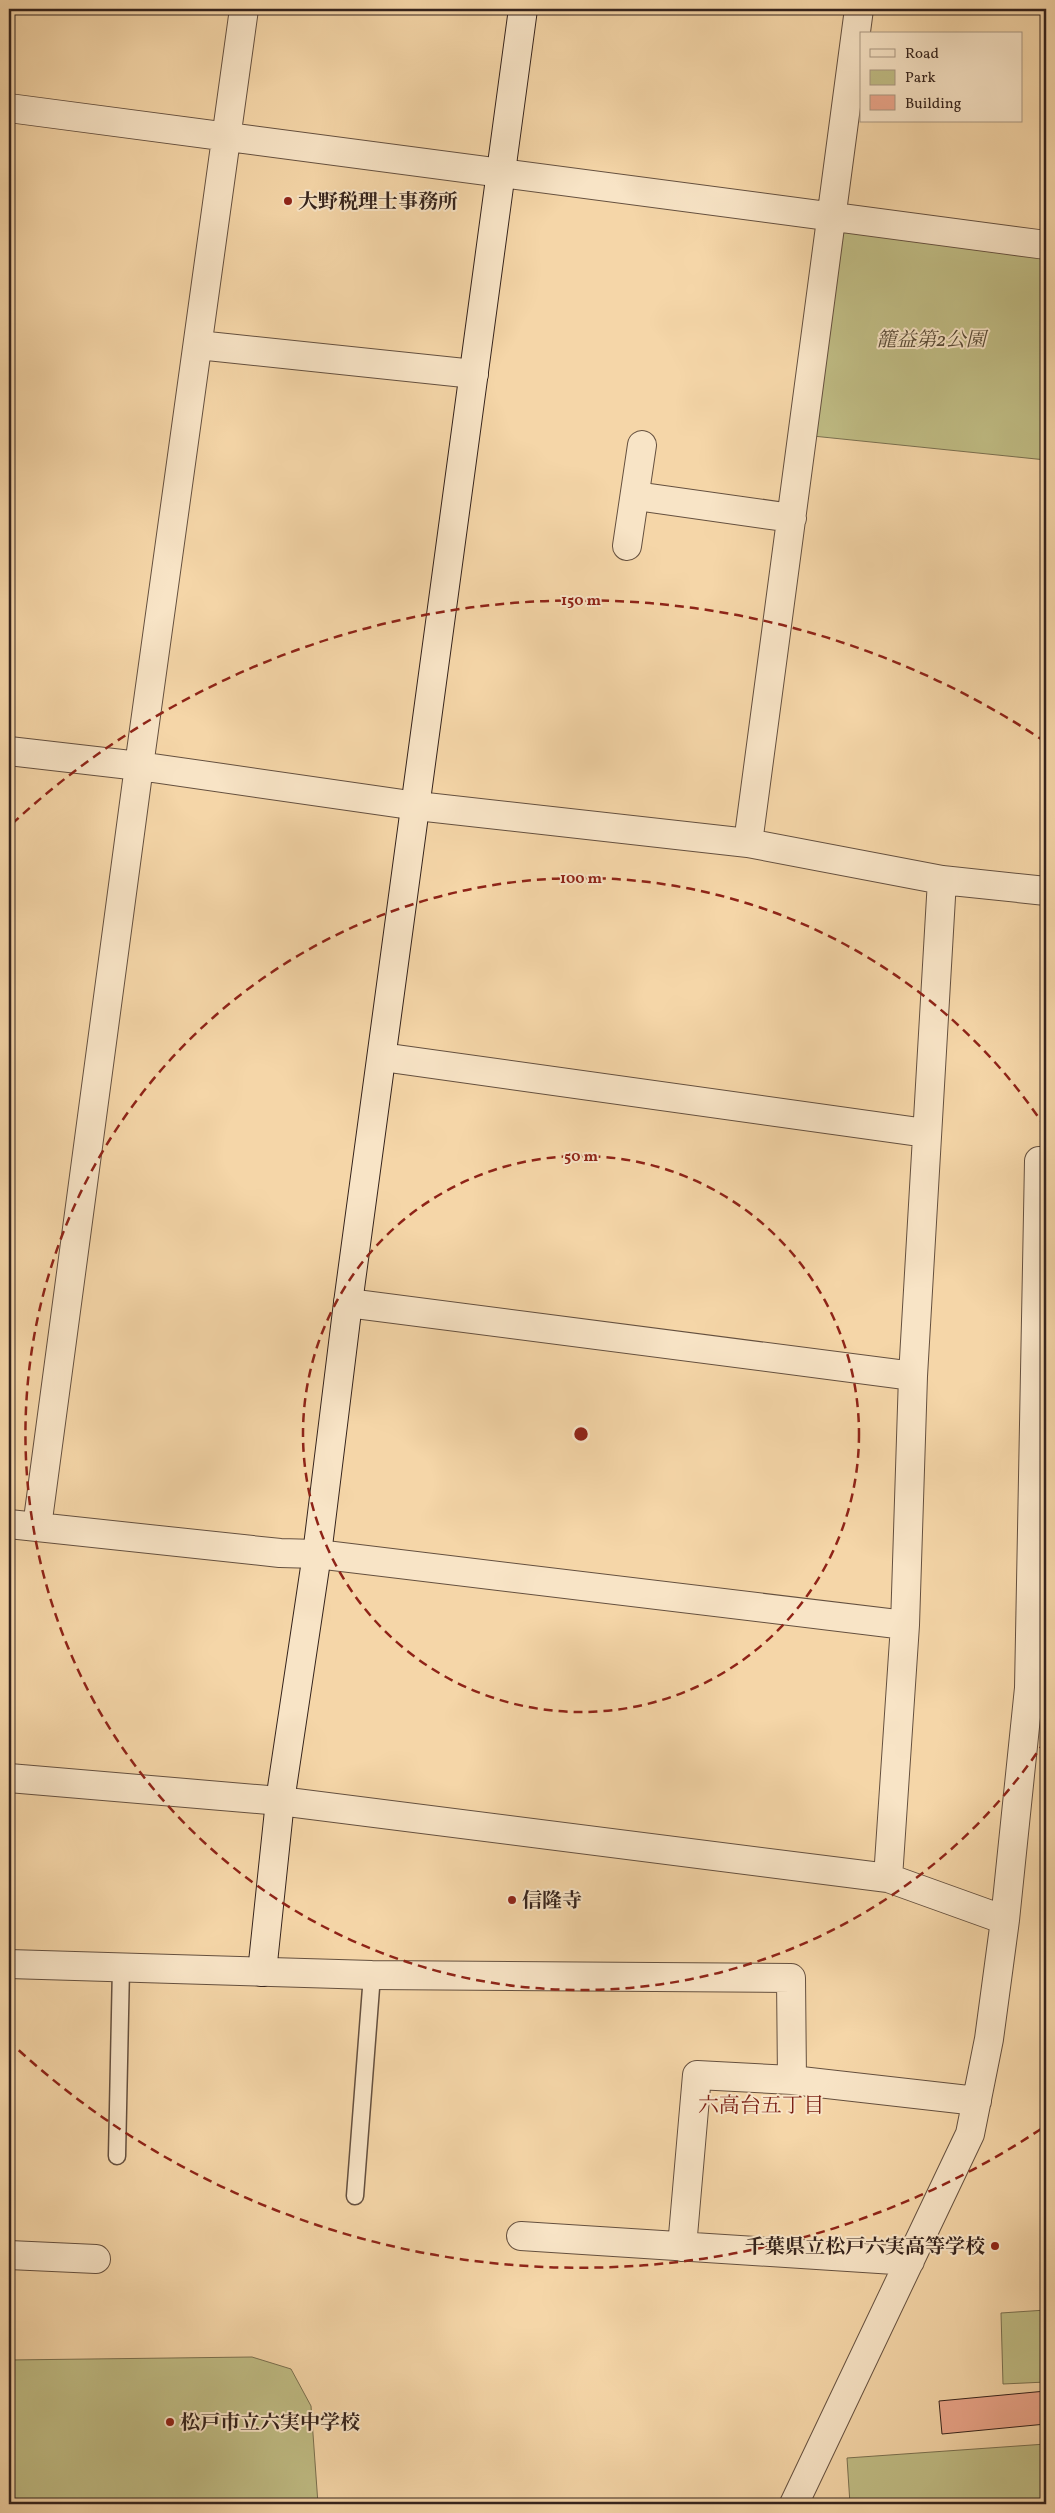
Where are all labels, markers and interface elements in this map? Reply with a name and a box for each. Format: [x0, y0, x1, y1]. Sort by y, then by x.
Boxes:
legend [860, 32, 1022, 122]
text: Road [905, 44, 939, 65]
text: Park [905, 68, 936, 89]
text: Building [905, 94, 962, 115]
place label: 大野税理士事務所 [298, 189, 458, 217]
marker: 大野税理士事務所 [282, 195, 294, 207]
park label: 籠益第2公園 [876, 327, 989, 355]
text: 150 m [561, 591, 601, 612]
text: 100 m [560, 869, 603, 890]
text: 50 m [564, 1147, 598, 1168]
centre of rings [572, 1425, 590, 1443]
place label: 信隆寺 [522, 1888, 582, 1916]
marker: 信隆寺 [506, 1894, 518, 1906]
district label: 六高台五丁目 [698, 2092, 824, 2121]
place label: 千葉県立松戸六実高等学校 [745, 2234, 985, 2262]
marker: 千葉県立松戸六実高等学校 [989, 2240, 1001, 2252]
place label: 松戸市立六実中学校 [180, 2410, 360, 2438]
marker: 松戸市立六実中学校 [164, 2416, 176, 2428]

